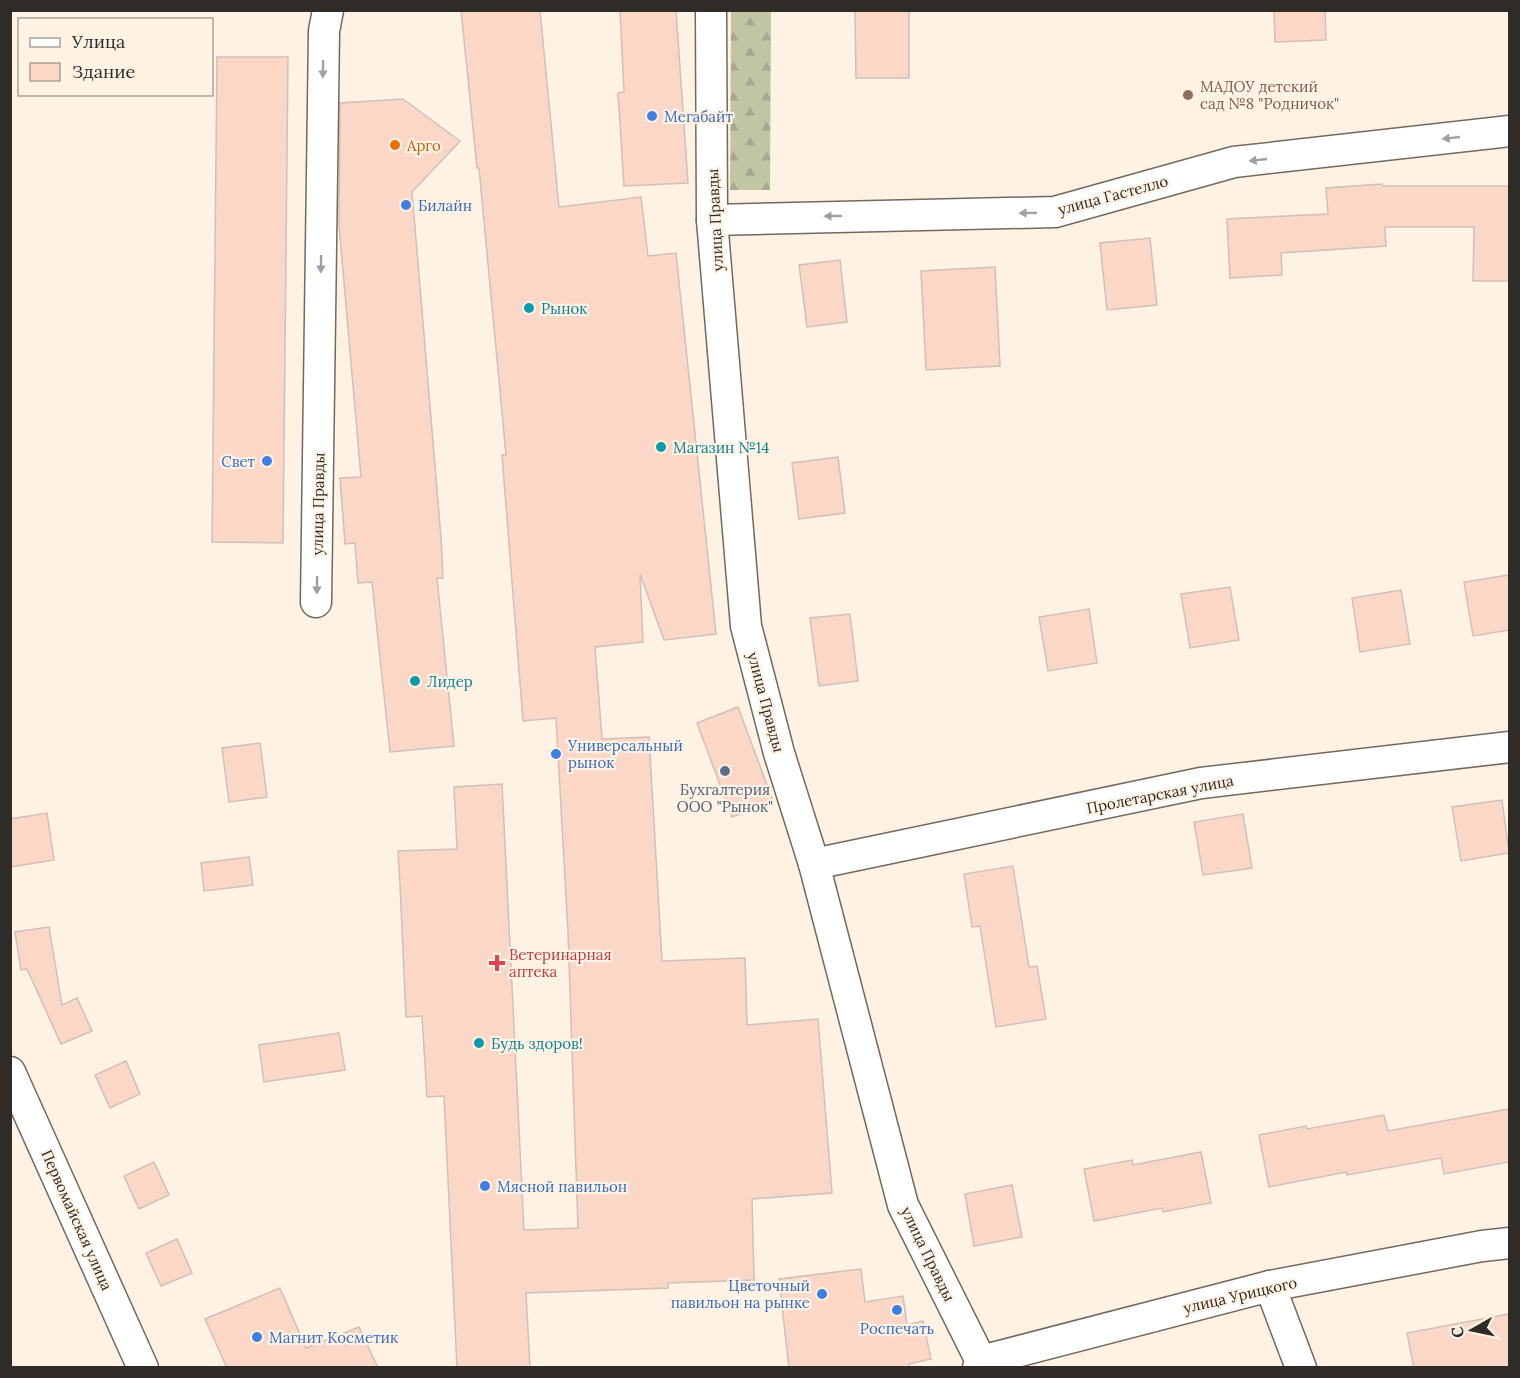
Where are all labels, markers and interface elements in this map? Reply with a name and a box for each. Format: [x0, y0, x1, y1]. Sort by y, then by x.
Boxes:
legend [18, 18, 213, 96]
text: Улица [71, 30, 125, 53]
one-way arrow [319, 59, 328, 78]
text: Здание [72, 60, 135, 83]
place label: МАДОУ детский сад №8 "Родничок" [1200, 77, 1339, 113]
marker: МАДОУ детский сад №8 "Родничок" [1181, 88, 1195, 102]
place label: Мегабайт [664, 107, 734, 126]
marker: Мегабайт [645, 109, 659, 123]
one-way arrow [1442, 133, 1461, 143]
place label: Арго [406, 136, 441, 155]
marker: Арго [388, 138, 402, 152]
one-way arrow [1248, 155, 1267, 164]
street label: улица Правды [703, 168, 727, 272]
street label: улица Гастелло [1056, 171, 1170, 219]
place label: Билайн [418, 196, 472, 215]
marker: Билайн [399, 198, 413, 212]
one-way arrow [1018, 208, 1037, 217]
one-way arrow [823, 211, 842, 221]
one-way arrow [316, 254, 326, 273]
place label: Рынок [541, 299, 587, 318]
marker: Рынок [522, 301, 536, 315]
place label: Магазин №14 [673, 438, 769, 457]
marker: Магазин №14 [654, 440, 668, 454]
place label: Свет [221, 452, 256, 471]
street label: улица Правды [308, 452, 328, 556]
marker: Свет [260, 454, 274, 468]
one-way arrow [312, 575, 322, 594]
street label: улица Правды [743, 650, 789, 754]
place label: Лидер [427, 672, 473, 691]
marker: Лидер [408, 674, 422, 688]
place label: Универсальный рынок [567, 736, 683, 772]
marker: Универсальный рынок [549, 747, 563, 761]
marker: Бухгалтерия ООО "Рынок" [718, 764, 732, 778]
street label: Пролетарская улица [1085, 770, 1235, 818]
place label: Бухгалтерия ООО "Рынок" [677, 780, 773, 816]
place label: Ветеринарная аптека [509, 945, 612, 981]
marker: Ветеринарная аптека [490, 956, 504, 970]
place label: Будь здоров! [491, 1034, 583, 1053]
marker: Будь здоров! [472, 1036, 486, 1050]
street label: Первомайская улица [37, 1147, 117, 1294]
place label: Мясной павильон [497, 1177, 627, 1196]
marker: Мясной павильон [478, 1179, 492, 1193]
street label: улица Правды [897, 1204, 959, 1304]
street label: улица Урицкого [1181, 1273, 1299, 1317]
place label: Цветочный павильон на рынке [671, 1276, 810, 1312]
marker: Цветочный павильон на рынке [815, 1287, 829, 1301]
north arrow [1442, 1300, 1502, 1360]
marker: Роспечать [890, 1303, 904, 1317]
place label: Роспечать [860, 1319, 934, 1338]
text: С [1446, 1325, 1468, 1339]
place label: Магнит Косметик [269, 1328, 398, 1347]
marker: Магнит Косметик [250, 1330, 264, 1344]

